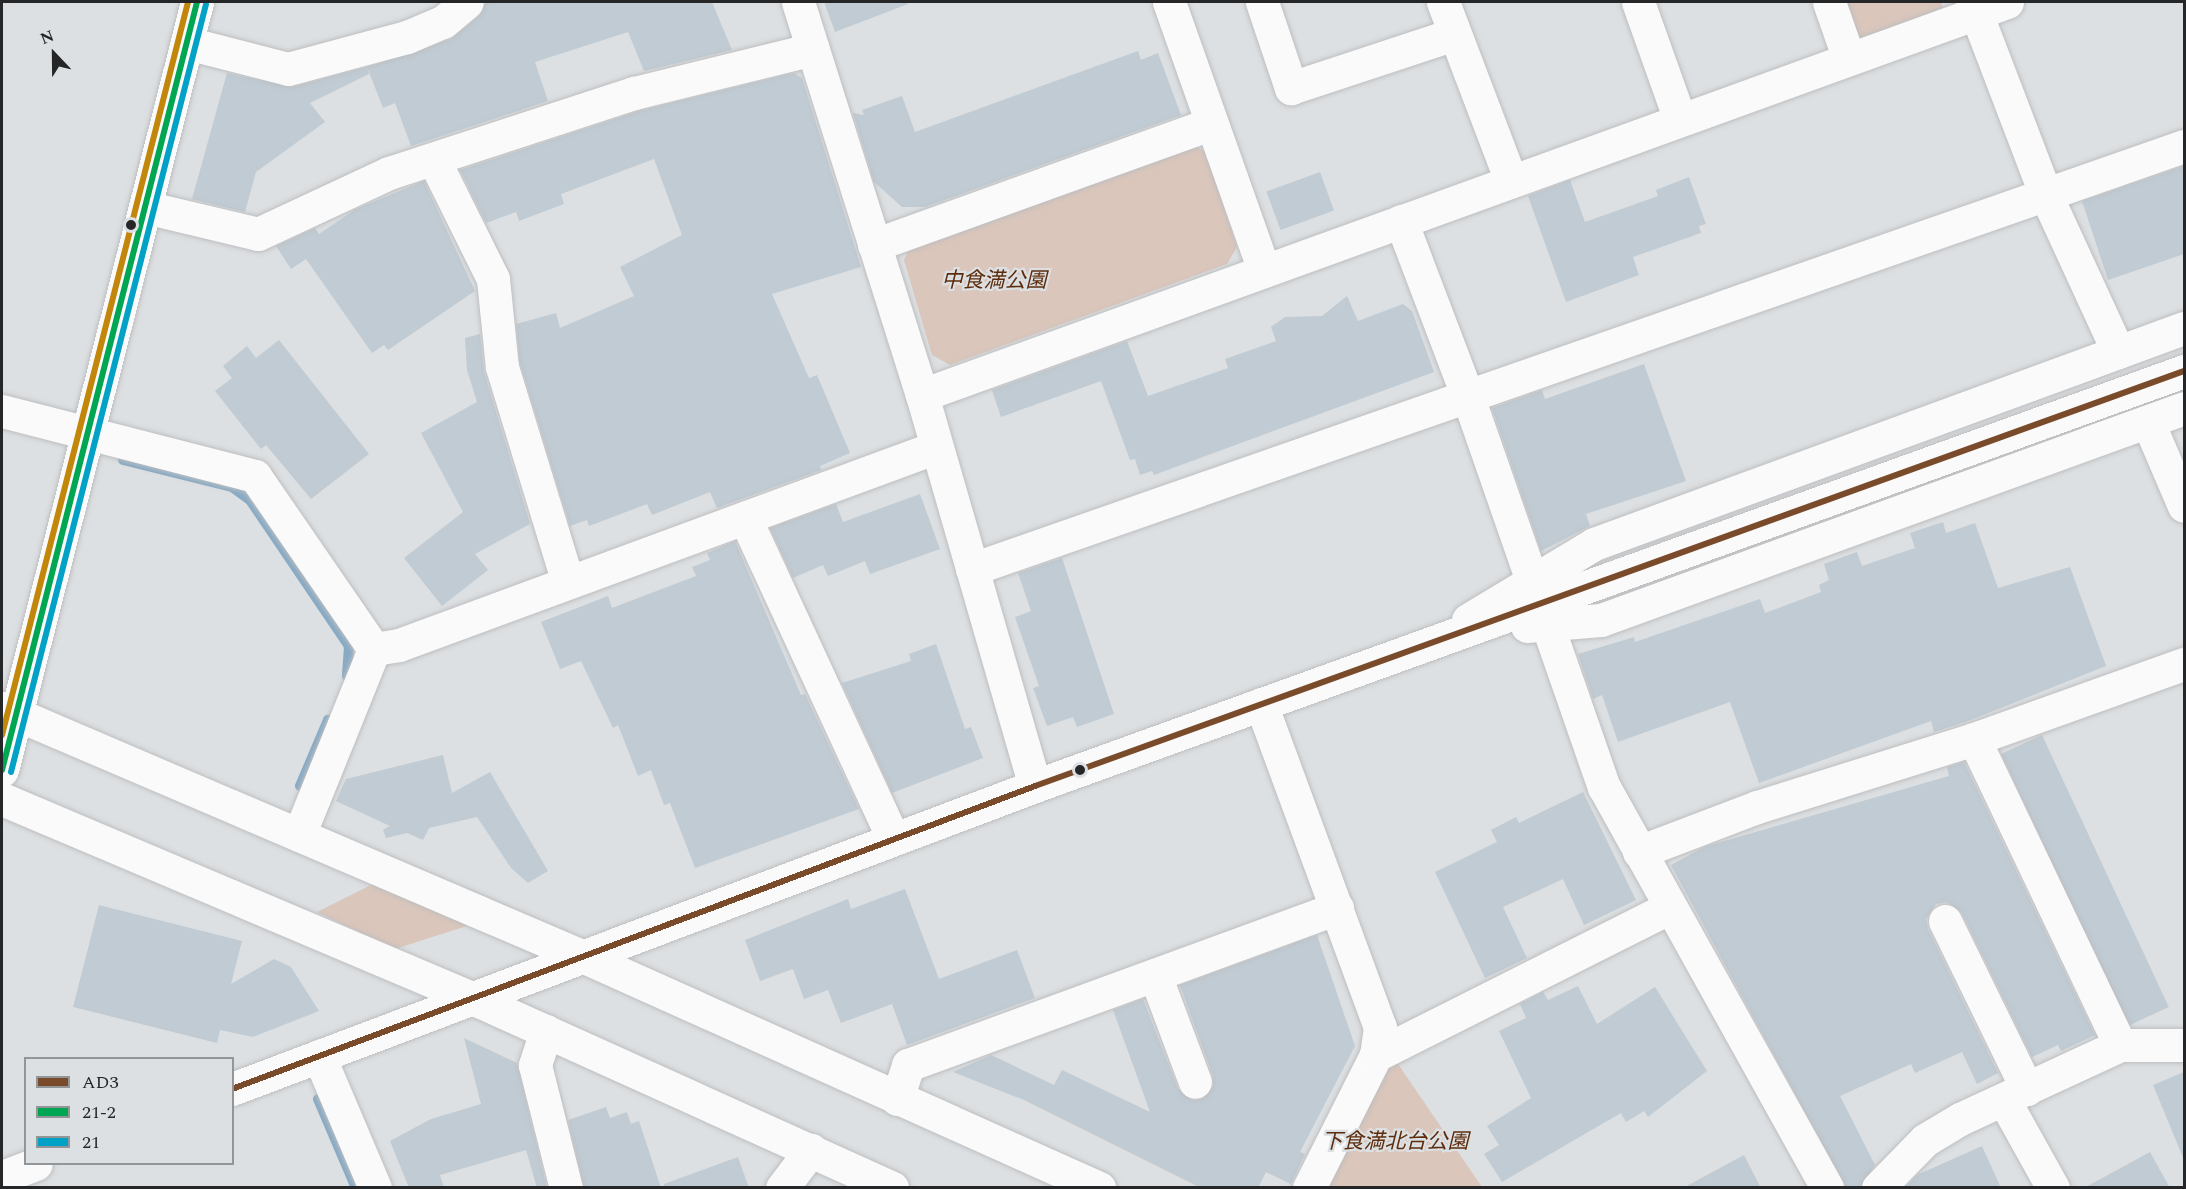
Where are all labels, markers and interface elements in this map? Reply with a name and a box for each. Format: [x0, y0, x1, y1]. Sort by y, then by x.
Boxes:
north arrow [24, 24, 84, 84]
text: N [37, 24, 58, 51]
unlabelled marker [125, 219, 137, 231]
park label: 中食満公園 [942, 268, 1046, 294]
unlabelled marker [1074, 764, 1086, 776]
legend [24, 1057, 234, 1165]
text: AD3 [82, 1069, 118, 1096]
text: 21-2 [82, 1099, 116, 1126]
text: 21 [82, 1129, 100, 1156]
park label: 下食満北台公園 [1322, 1129, 1468, 1155]

